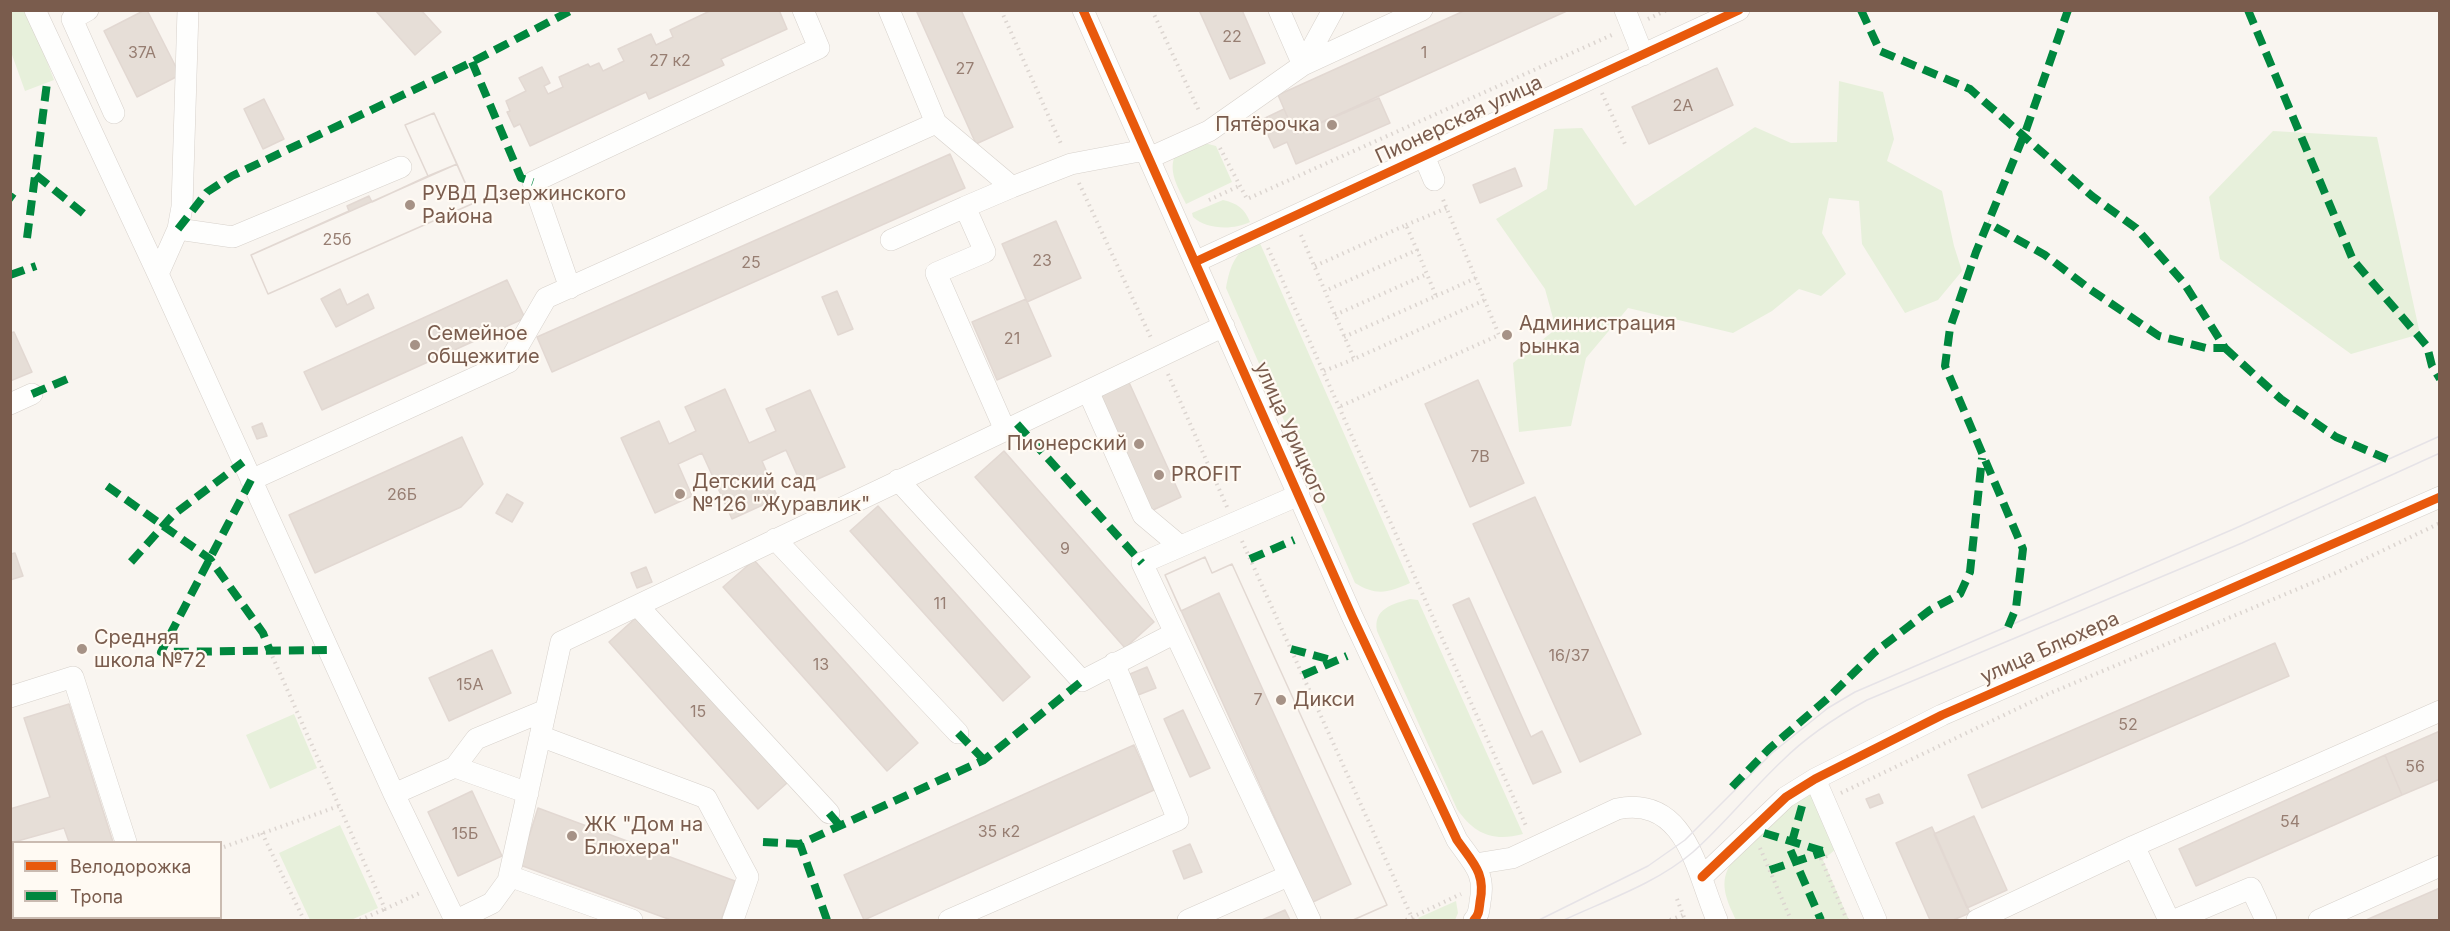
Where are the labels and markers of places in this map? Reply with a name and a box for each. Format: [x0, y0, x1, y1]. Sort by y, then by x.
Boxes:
place label: Пятёрочка [1215, 113, 1320, 137]
marker: Пятёрочка [1325, 118, 1339, 132]
place label: РУВД Дзержинского Района [422, 182, 626, 229]
marker: РУВД Дзержинского Района [403, 198, 417, 212]
place label: Администрация рынка [1519, 312, 1676, 359]
place label: Семейное общежитие [427, 322, 540, 369]
marker: Администрация рынка [1500, 328, 1514, 342]
marker: Семейное общежитие [408, 338, 422, 352]
place label: Пионерский [1007, 432, 1127, 456]
marker: Пионерский [1132, 437, 1146, 451]
place label: PROFIT [1171, 463, 1242, 487]
marker: PROFIT [1152, 468, 1166, 482]
place label: Детский сад №126 "Журавлик" [692, 470, 870, 517]
marker: Детский сад №126 "Журавлик" [673, 487, 687, 501]
place label: Средняя школа №72 [94, 626, 207, 673]
marker: Средняя школа №72 [75, 642, 89, 656]
place label: Дикси [1293, 688, 1355, 712]
marker: Дикси [1274, 693, 1288, 707]
place label: ЖК "Дом на Блюхера" [584, 813, 703, 860]
marker: ЖК "Дом на Блюхера" [565, 829, 579, 843]

